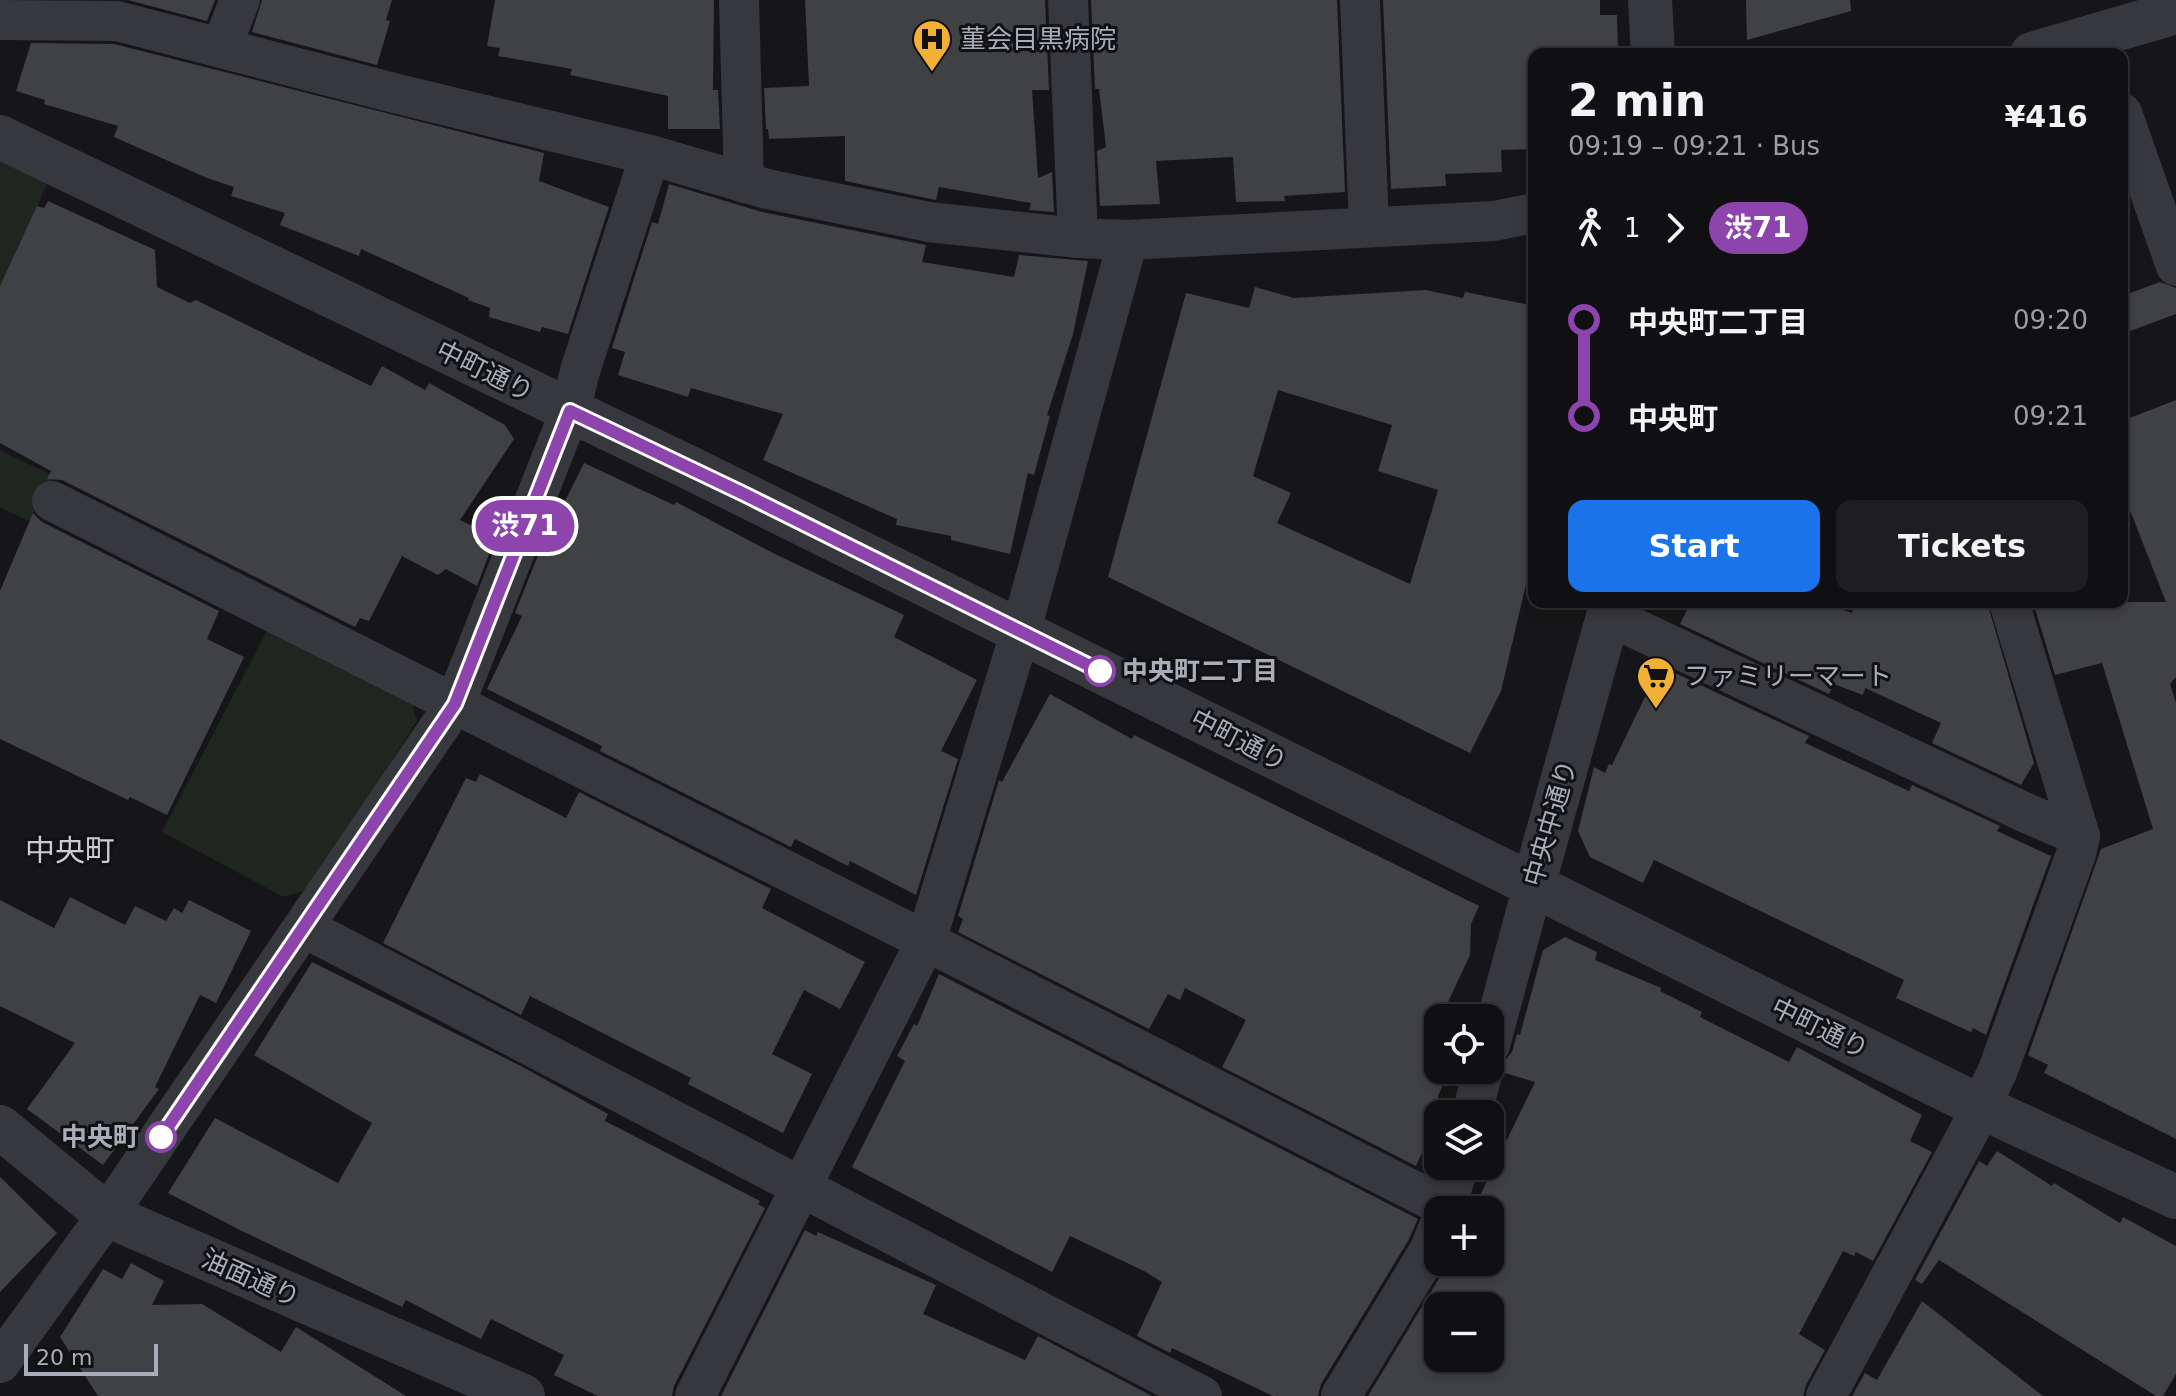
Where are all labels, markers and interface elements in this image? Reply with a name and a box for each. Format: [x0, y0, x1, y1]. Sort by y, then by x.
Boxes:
hospital icon: 菫会目黒病院 [911, 18, 953, 73]
place label: 菫会目黒病院 [960, 24, 1116, 54]
text: 2 min [1568, 75, 1706, 126]
text: ¥416 [2005, 99, 2088, 134]
text: 09:19 – 09:21 · Bus [1568, 131, 1820, 161]
icon: walk [1568, 206, 1612, 250]
icon: forward [1653, 206, 1697, 250]
text: 渋71 [1725, 211, 1792, 244]
text: 1 [1624, 213, 1641, 243]
text: 中央町二丁目 [1628, 305, 1808, 340]
text: 09:20 [2013, 305, 2088, 335]
street label: 中町通り [432, 335, 538, 407]
text: 中央町 [1628, 401, 1718, 436]
text: 09:21 [2013, 401, 2088, 431]
line badge: 渋71 [479, 500, 571, 552]
button: Start [1568, 500, 1820, 592]
button: Tickets [1836, 500, 2088, 592]
text: 渋71 [492, 509, 558, 542]
supermarket icon: ファミリーマート [1635, 655, 1677, 710]
marker: 中央町二丁目 [1085, 656, 1115, 686]
place label: 中央町二丁目 [1122, 656, 1278, 686]
place label: ファミリーマート [1684, 661, 1892, 691]
street label: 中町通り [1186, 703, 1292, 777]
street label: 中央中通り [1518, 756, 1582, 890]
district label: 中央町 [25, 833, 115, 868]
street label: 中町通り [1767, 992, 1873, 1064]
map controls [1424, 1004, 1504, 1372]
button: locate [1424, 1004, 1504, 1084]
button: layers [1424, 1100, 1504, 1180]
place label: 中央町 [61, 1122, 139, 1152]
marker: 中央町 [146, 1122, 176, 1152]
button: + [1424, 1196, 1504, 1276]
street label: 油面通り [197, 1243, 305, 1313]
button: − [1424, 1292, 1504, 1372]
scale bar [24, 1340, 158, 1376]
text: 20 m [36, 1345, 92, 1370]

